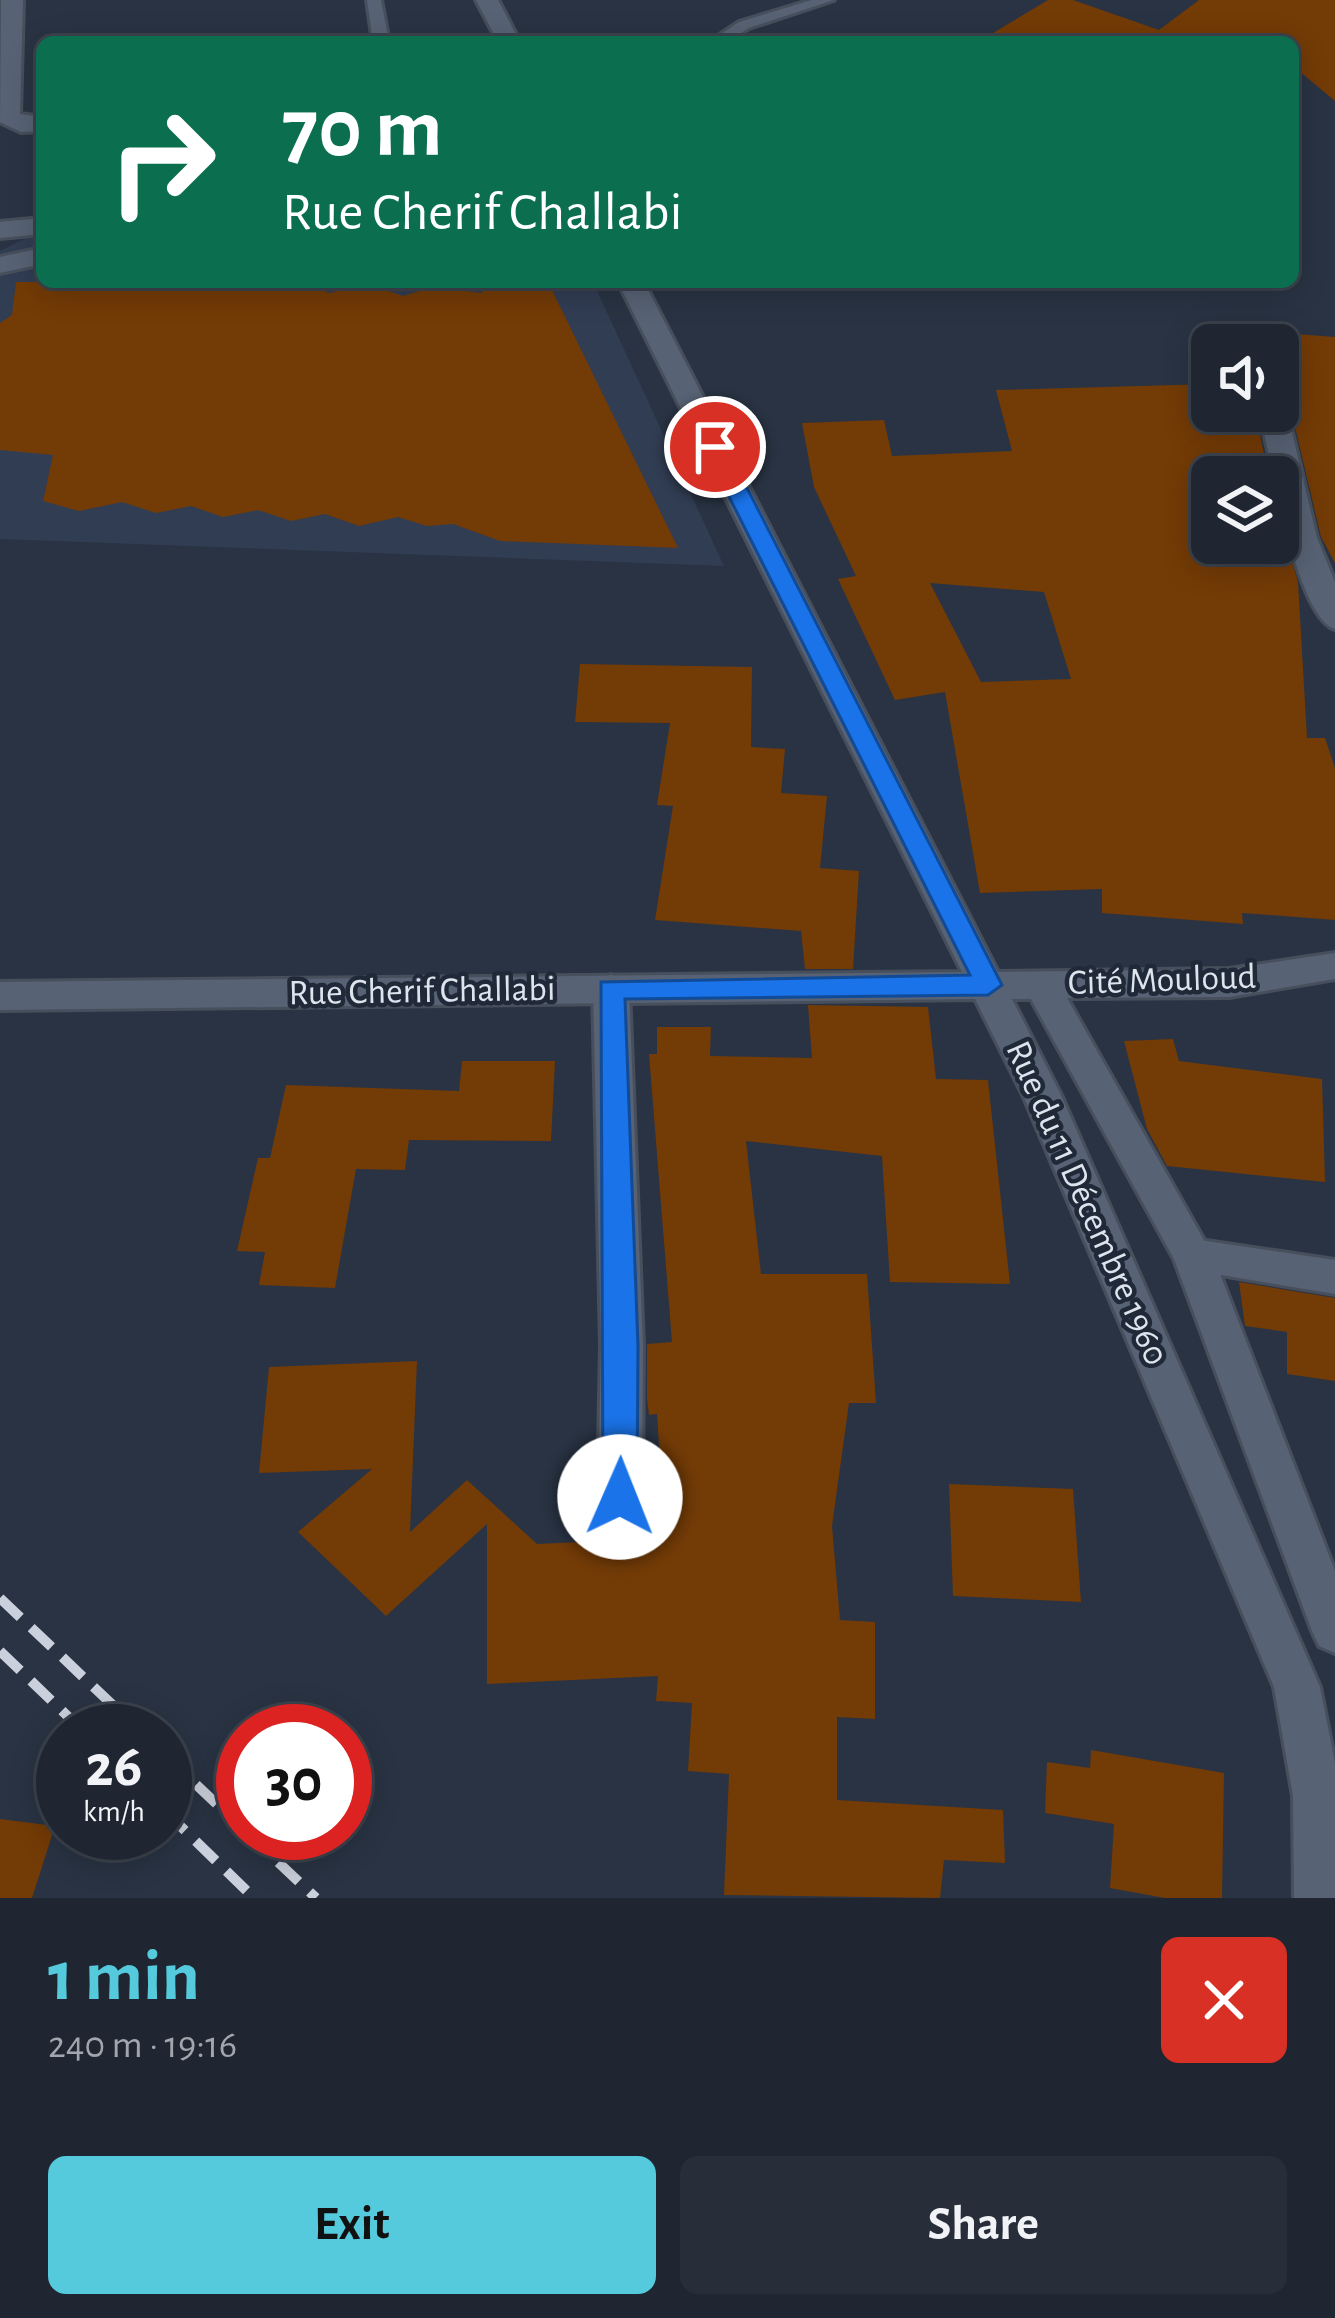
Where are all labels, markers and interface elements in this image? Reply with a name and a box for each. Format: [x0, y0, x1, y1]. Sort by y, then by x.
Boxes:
icon: right [84, 84, 240, 240]
text: 70 m [282, 88, 443, 172]
text: Rue Cherif Challabi [282, 186, 683, 240]
map controls [1191, 324, 1299, 564]
button: sound [1191, 324, 1299, 432]
pin [664, 396, 766, 498]
icon: arrive [682, 414, 748, 480]
button: layers [1191, 456, 1299, 564]
street label: Cité Mouloud [1067, 959, 1257, 1001]
street label: Rue Cherif Challabi [288, 971, 556, 1011]
street label: Rue du 11 Décembre 1960 [999, 1036, 1175, 1370]
position arrow [557, 1434, 683, 1560]
speed limit sign: 30 [216, 1704, 372, 1860]
text: 26 [85, 1737, 143, 1797]
text: km/h [83, 1797, 145, 1827]
button: close [1161, 1937, 1287, 2063]
text: 1 min [48, 1941, 200, 2013]
text: 240 m · 19:16 [48, 2026, 237, 2065]
button: Exit [48, 2156, 656, 2294]
button: Share [680, 2156, 1287, 2294]

